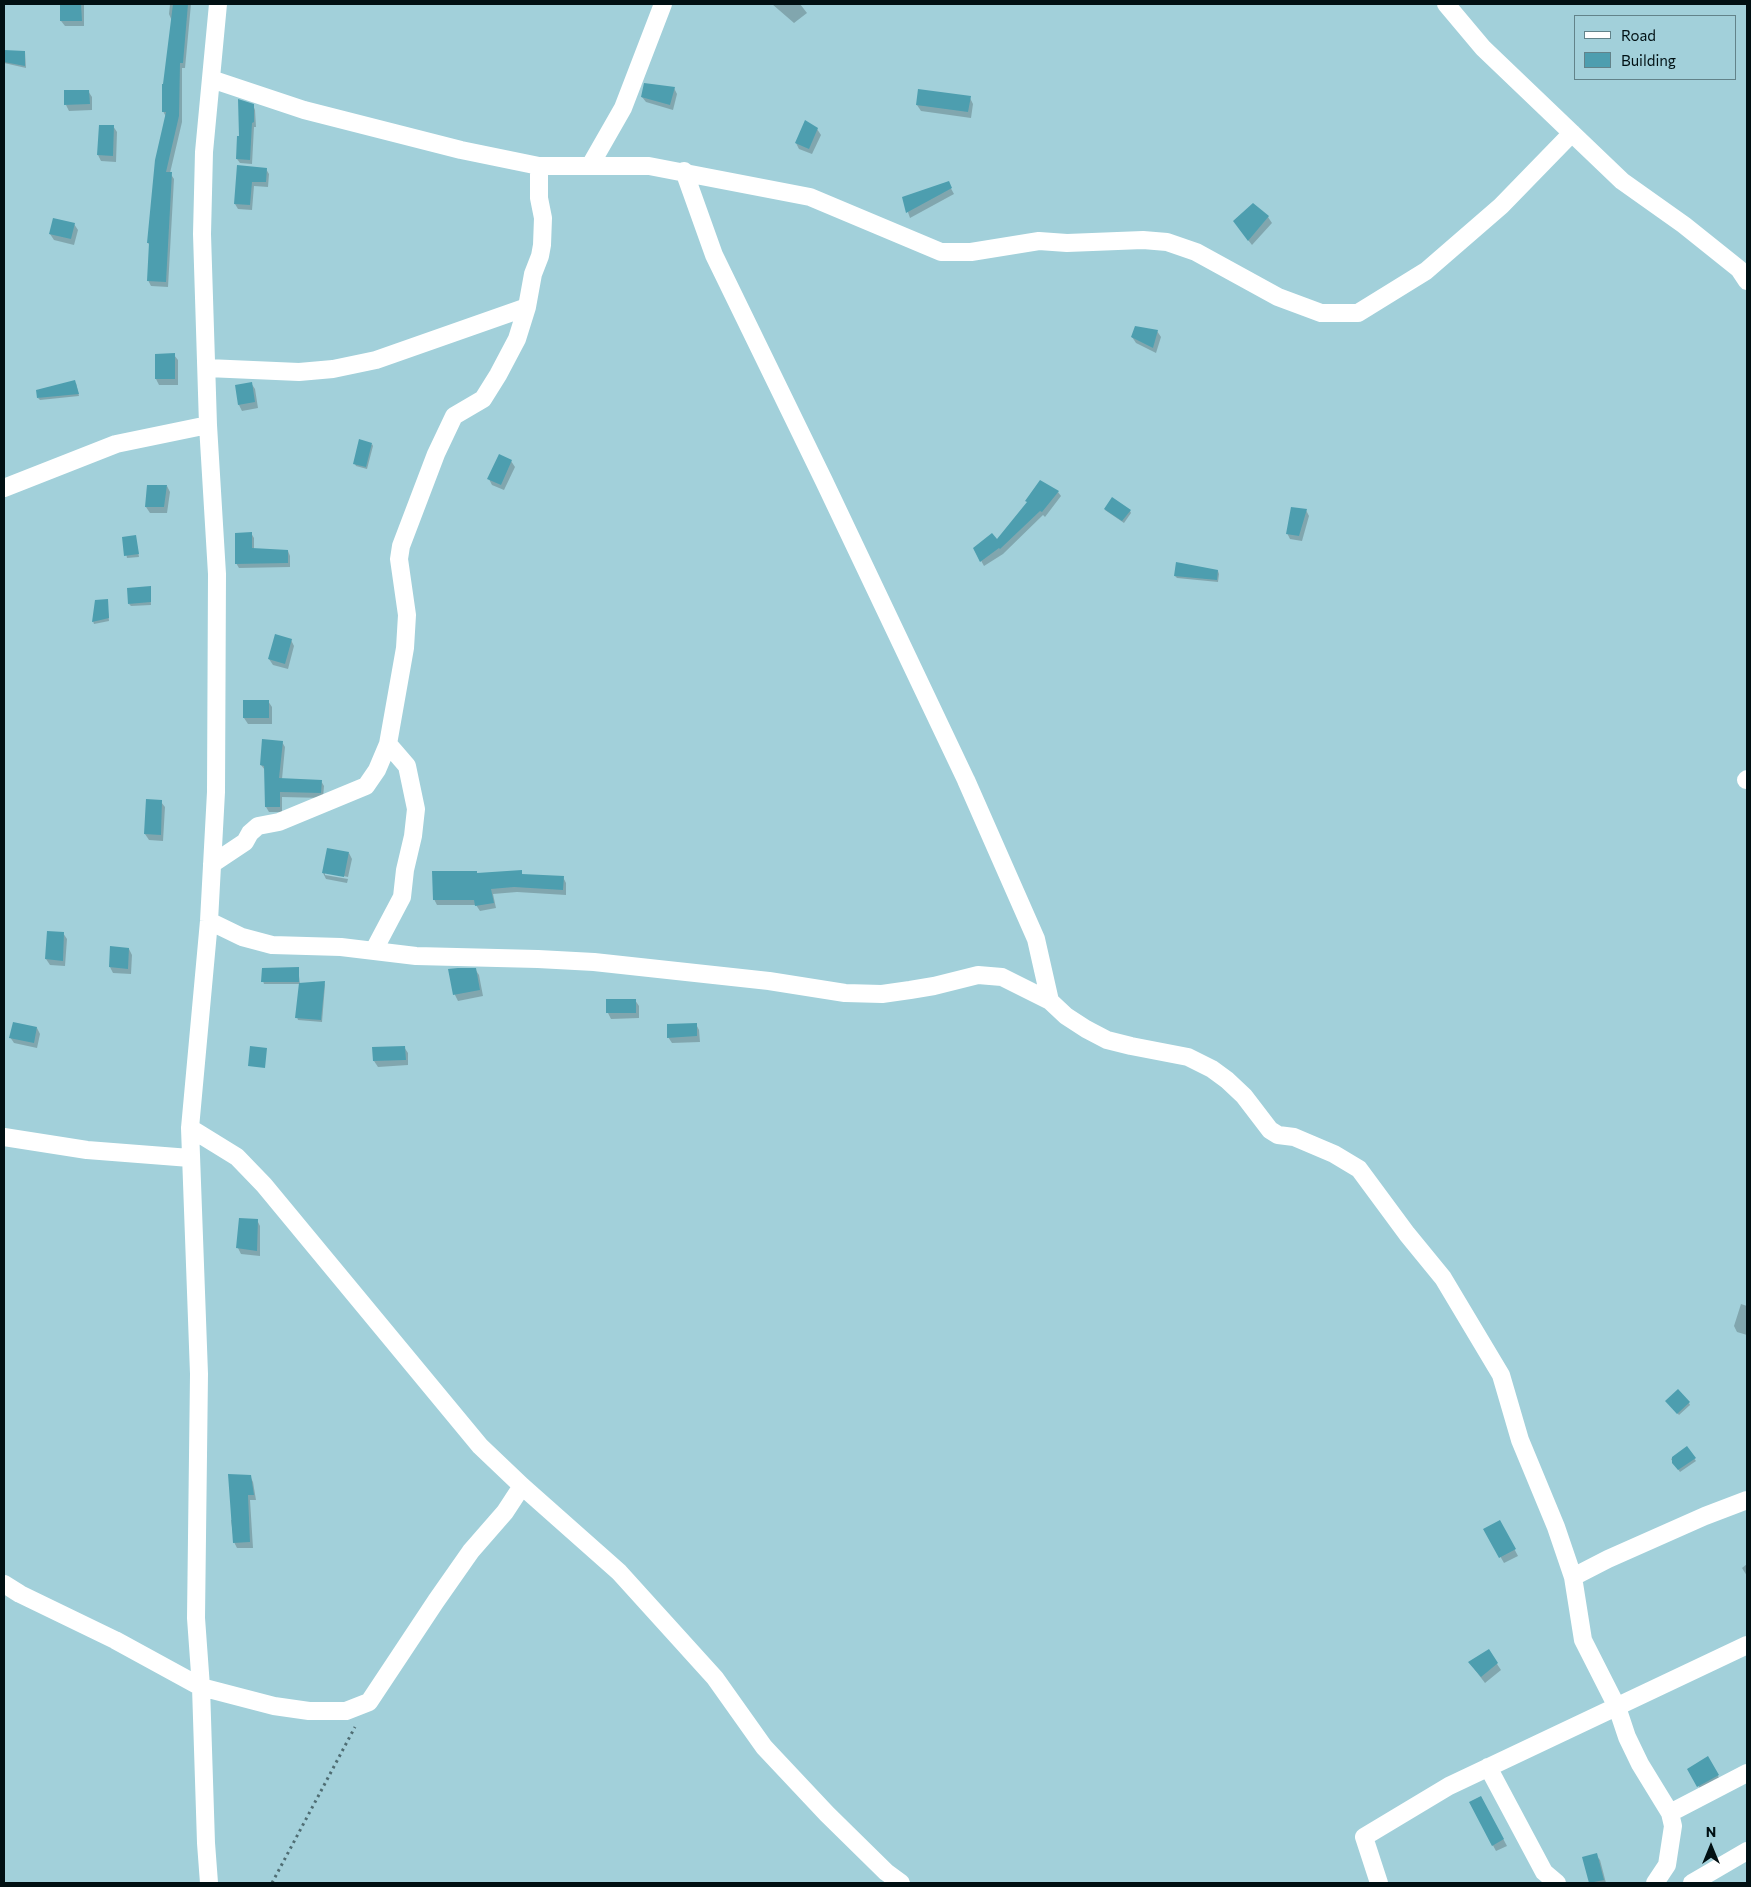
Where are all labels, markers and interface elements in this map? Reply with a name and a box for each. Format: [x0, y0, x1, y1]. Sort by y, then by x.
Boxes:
legend [1574, 15, 1736, 80]
text: Road [1621, 26, 1656, 44]
text: Building [1621, 51, 1676, 69]
north arrow [1686, 1822, 1736, 1872]
text: N [1706, 1823, 1716, 1840]

